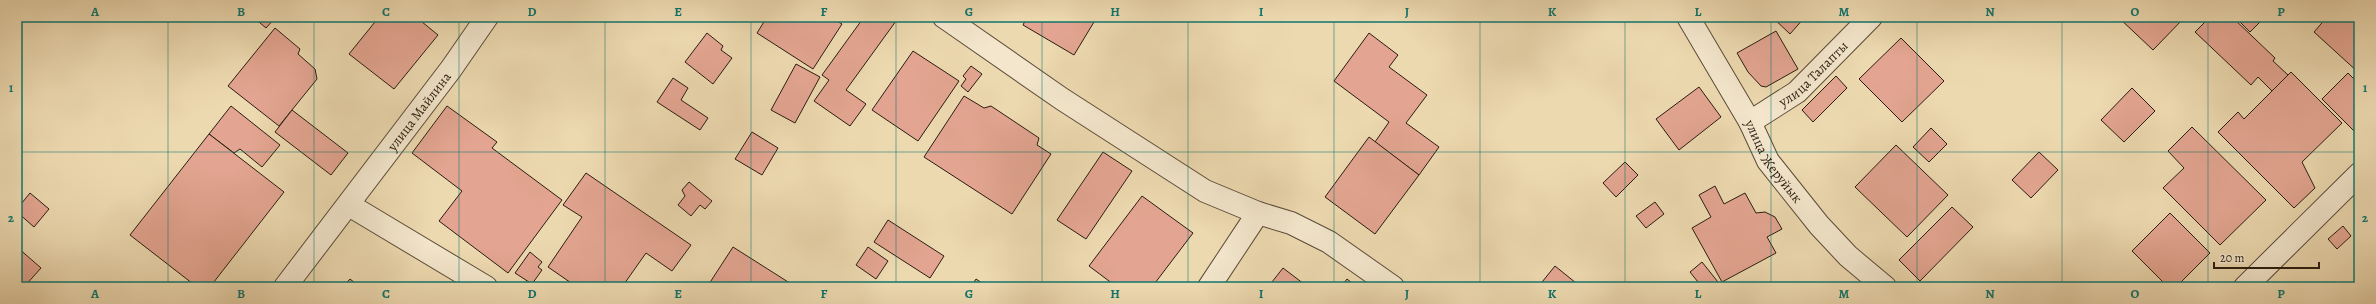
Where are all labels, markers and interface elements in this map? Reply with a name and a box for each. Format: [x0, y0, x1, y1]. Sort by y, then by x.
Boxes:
text: A [90, 3, 100, 20]
text: B [237, 3, 245, 20]
text: C [382, 3, 390, 20]
text: D [527, 3, 537, 20]
text: E [674, 3, 682, 20]
text: F [821, 3, 828, 20]
text: G [965, 3, 973, 20]
text: H [1110, 3, 1120, 20]
text: I [1259, 3, 1264, 20]
text: J [1405, 3, 1409, 20]
text: K [1548, 3, 1557, 20]
text: L [1695, 3, 1702, 20]
text: M [1839, 3, 1850, 20]
text: N [1985, 3, 1995, 20]
text: O [2131, 3, 2140, 20]
text: P [2277, 3, 2285, 20]
street label: улица Талапты [1774, 36, 1852, 111]
street label: улица Майлина [382, 67, 455, 155]
text: 1 [9, 79, 14, 96]
text: 1 [2363, 79, 2368, 96]
street label: улица Жеруйык [1740, 115, 1807, 207]
text: 2 [8, 209, 15, 226]
text: 2 [2362, 209, 2369, 226]
scale bar [2214, 244, 2319, 270]
text: 20 m [2220, 250, 2244, 266]
text: A [90, 285, 100, 302]
text: B [237, 285, 245, 302]
text: C [382, 285, 390, 302]
text: D [527, 285, 537, 302]
text: E [674, 285, 682, 302]
text: F [821, 285, 828, 302]
text: G [965, 285, 973, 302]
text: H [1110, 285, 1120, 302]
text: I [1259, 285, 1264, 302]
text: J [1405, 285, 1409, 302]
text: K [1548, 285, 1557, 302]
text: L [1695, 285, 1702, 302]
text: M [1839, 285, 1850, 302]
text: N [1985, 285, 1995, 302]
text: O [2131, 285, 2140, 302]
text: P [2277, 285, 2285, 302]

